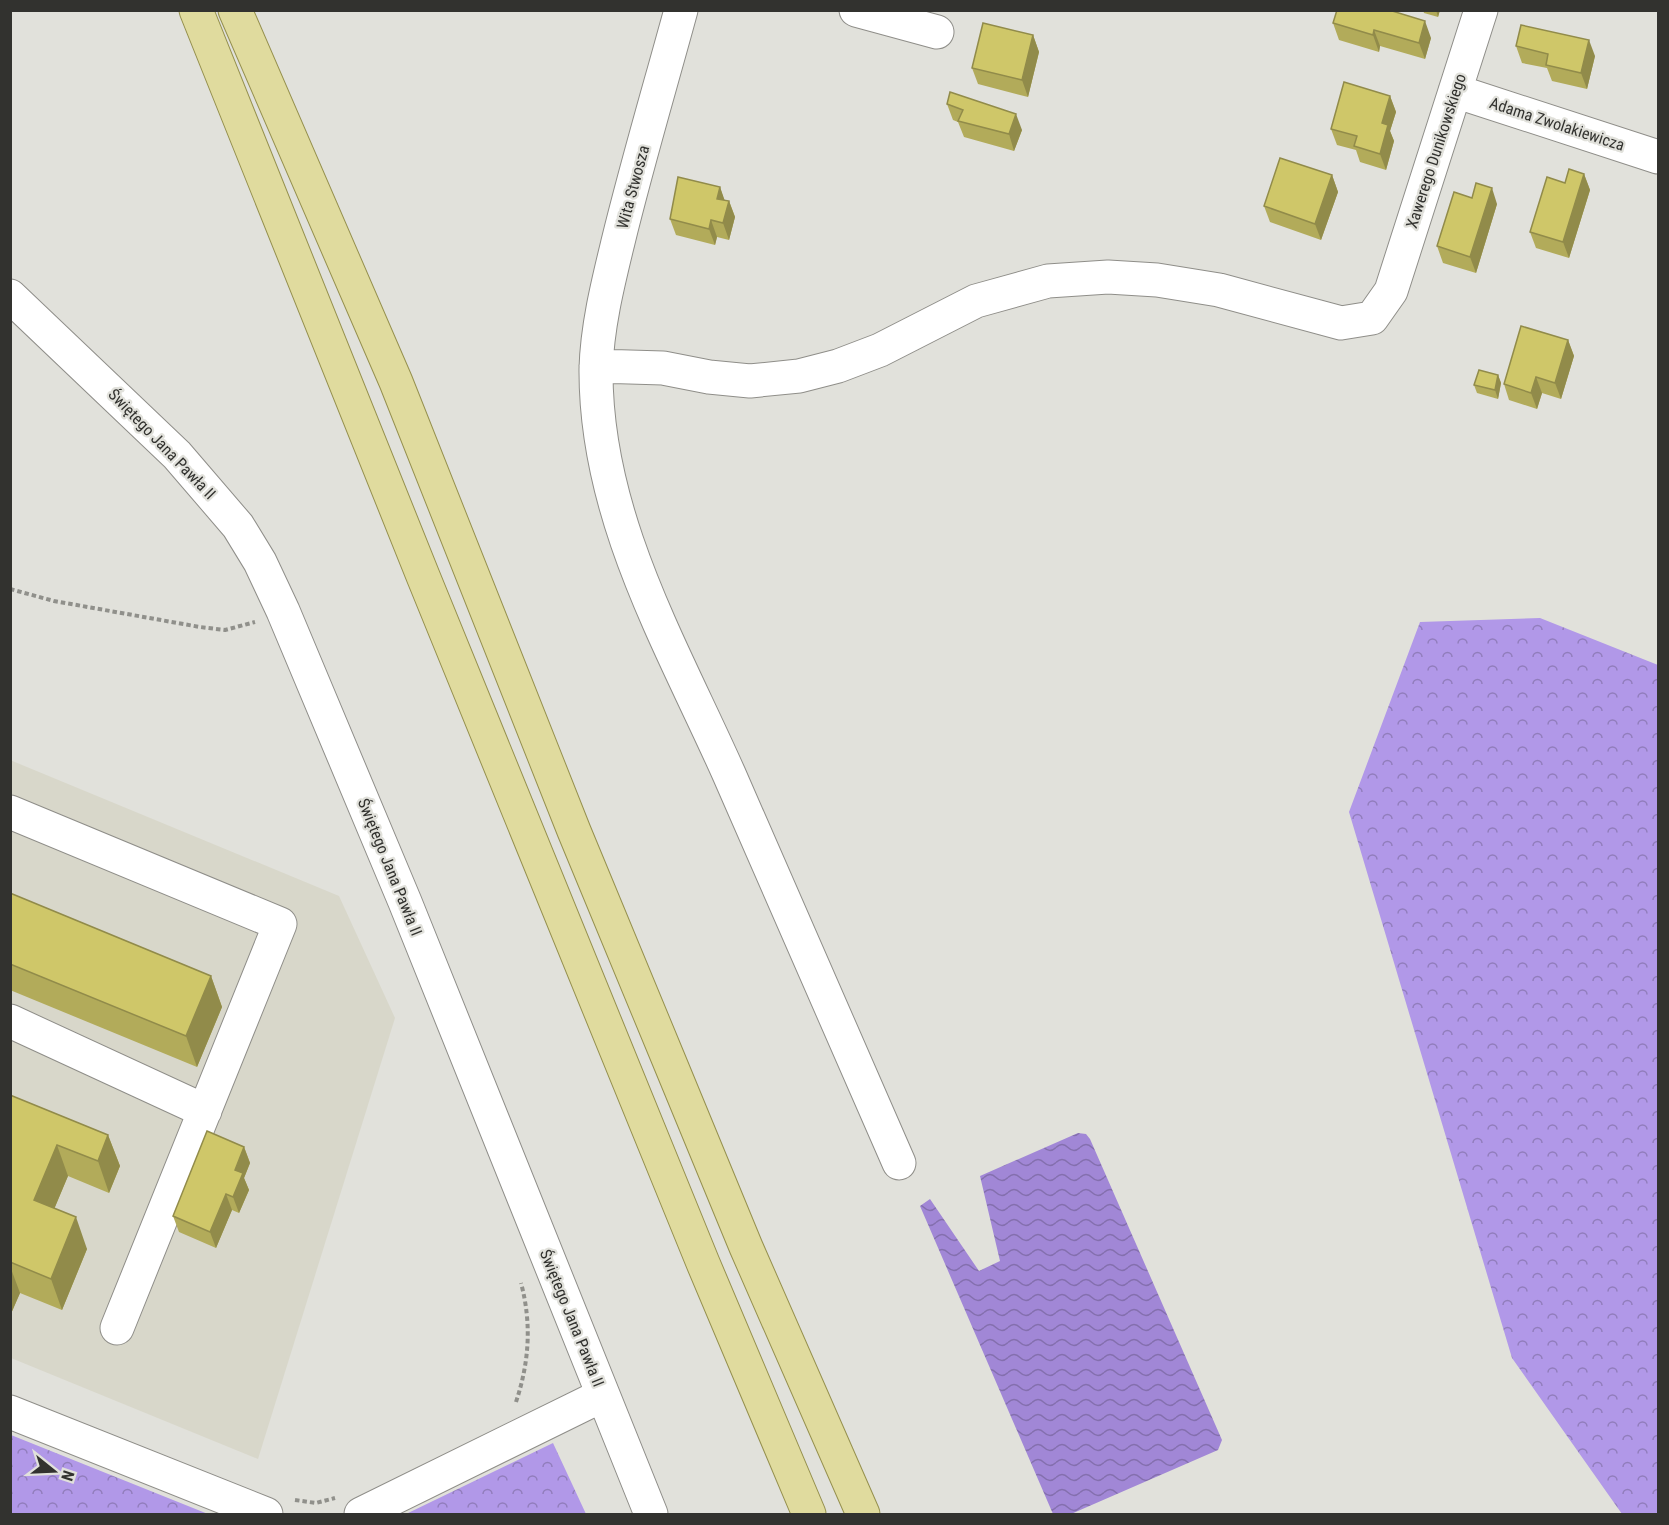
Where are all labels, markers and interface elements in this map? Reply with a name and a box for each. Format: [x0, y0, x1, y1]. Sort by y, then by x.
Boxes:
street label: Xawerego Dunikowskiego [1402, 71, 1470, 231]
street label: Adama Zwolakiewicza [1487, 93, 1627, 155]
street label: Wita Stwosza [613, 143, 653, 231]
street label: Świętego Jana Pawła II [104, 385, 220, 503]
street label: Świętego Jana Pawła II [354, 796, 426, 938]
street label: Świętego Jana Pawła II [536, 1247, 608, 1389]
north arrow [24, 1441, 84, 1501]
text: N [57, 1468, 78, 1483]

